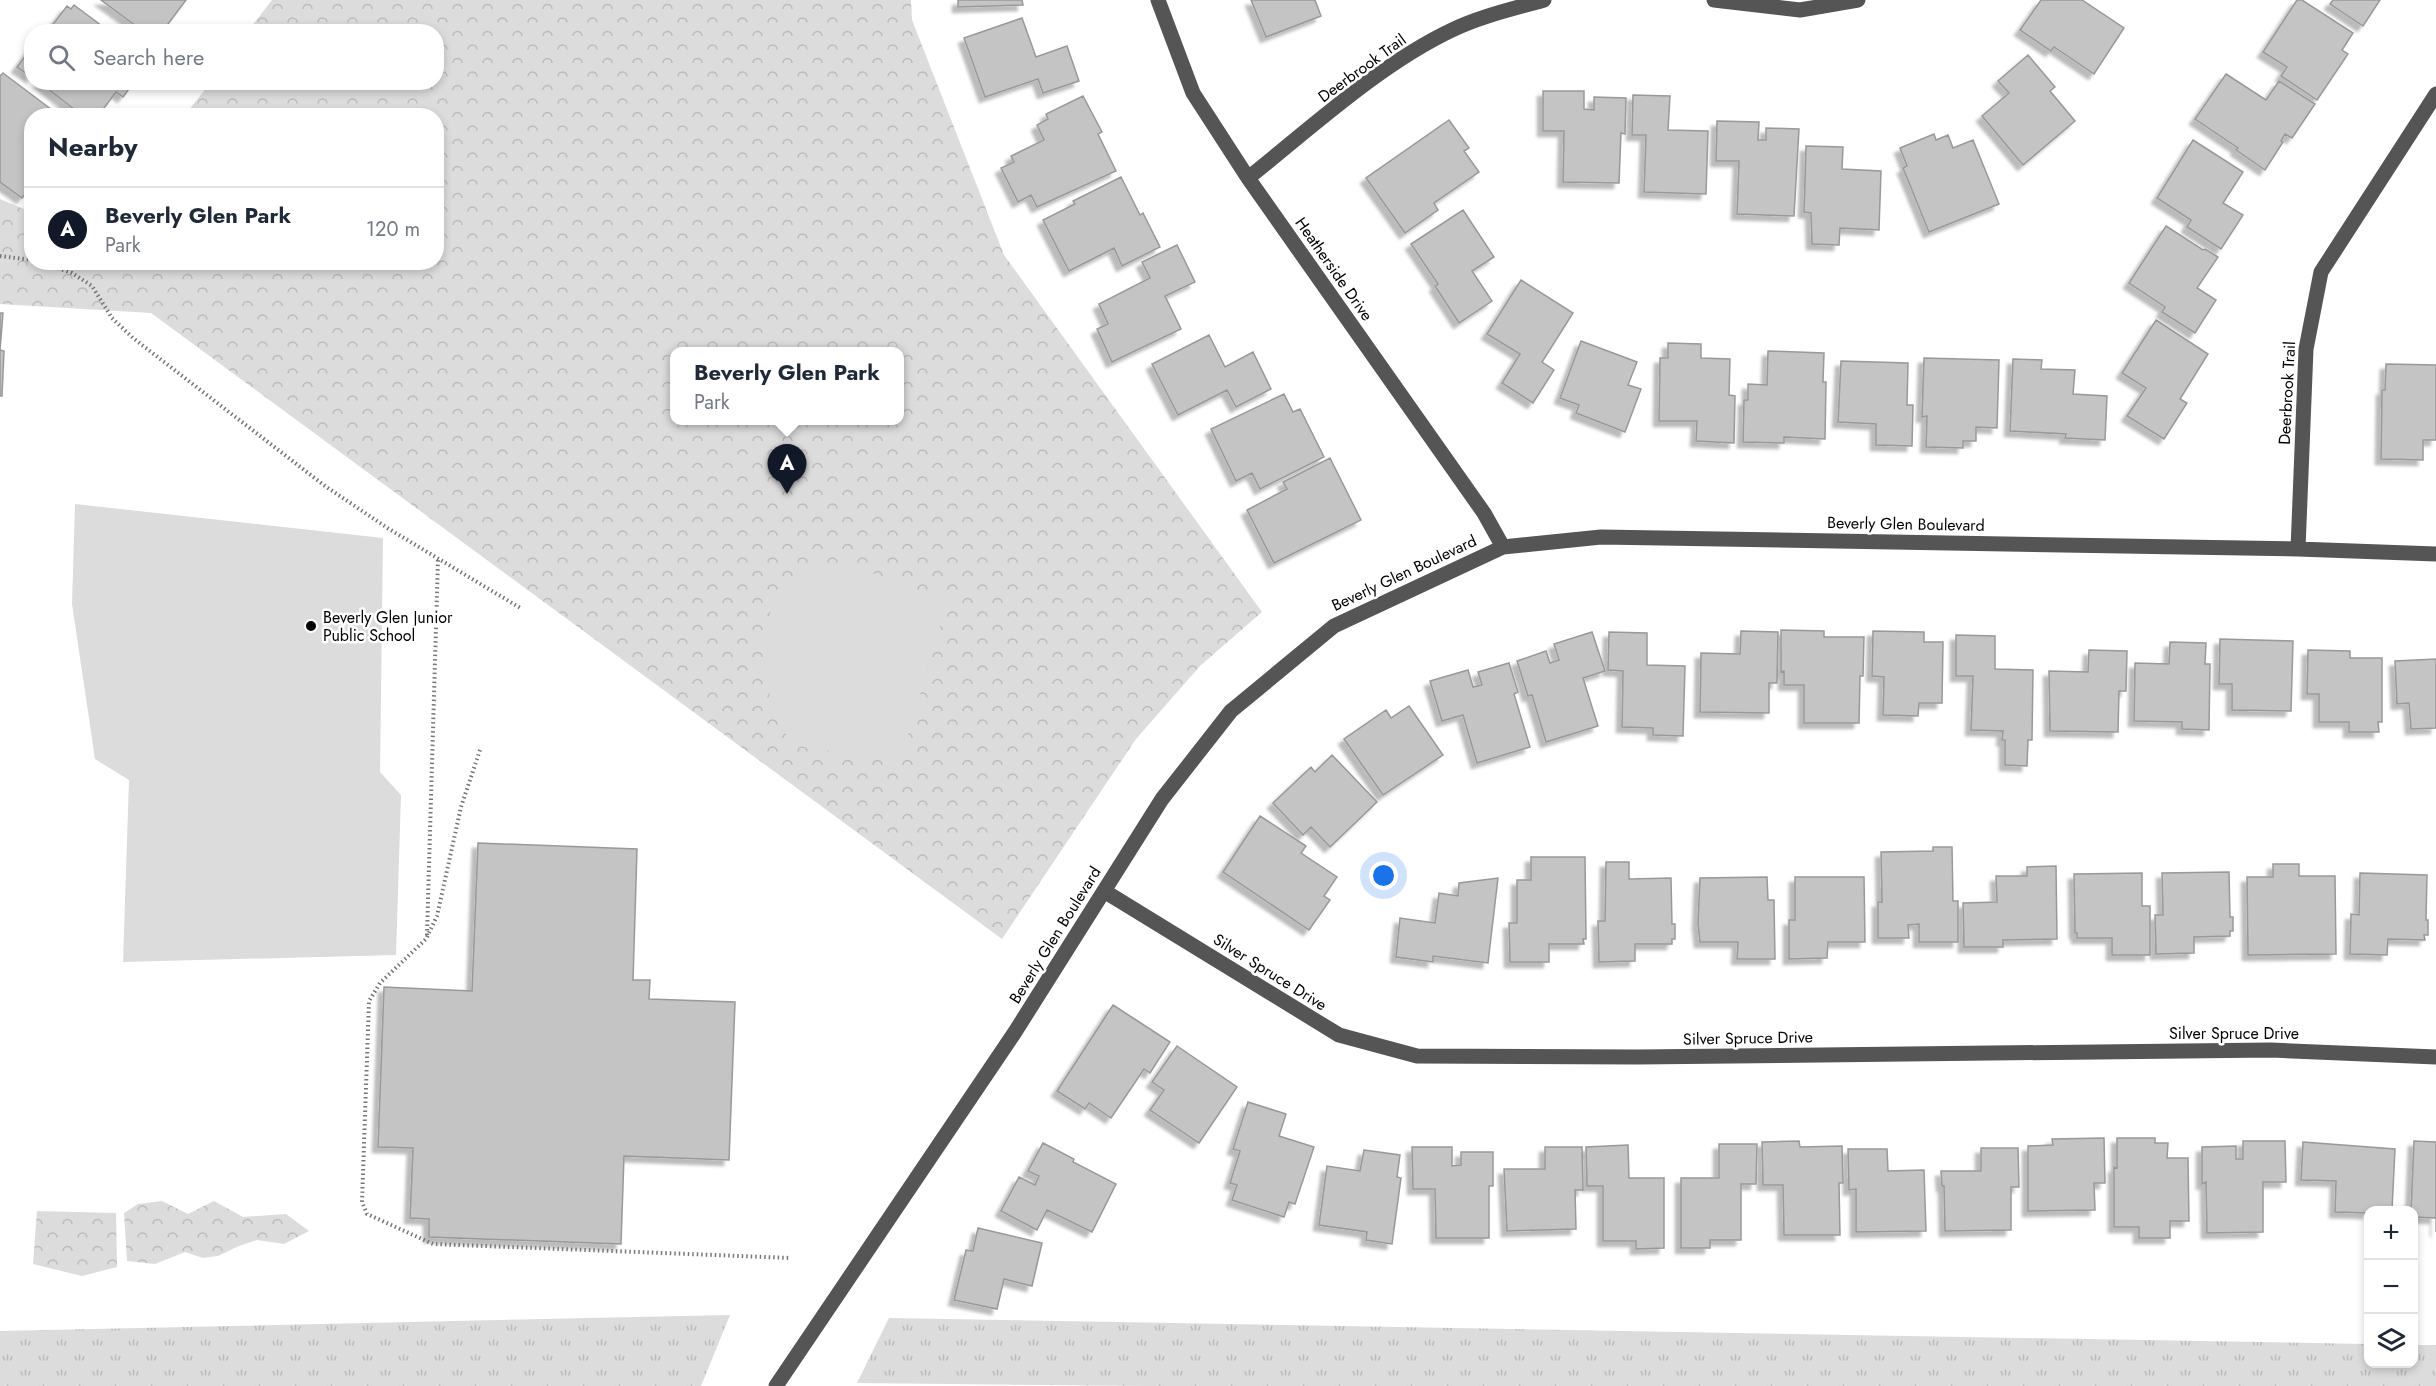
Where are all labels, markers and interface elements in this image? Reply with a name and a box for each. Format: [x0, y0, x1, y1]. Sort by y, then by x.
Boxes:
search box [24, 24, 444, 90]
street label: Deerbrook Trail [1313, 28, 1411, 108]
icon: search [45, 41, 78, 74]
text: Search here [93, 41, 204, 73]
text: Nearby [48, 128, 137, 166]
text: Beverly Glen Park [105, 199, 291, 231]
street label: Heatherside Drive [1290, 213, 1378, 325]
text: A [60, 215, 75, 244]
text: 120 m [366, 215, 420, 244]
text: Park [105, 231, 141, 260]
street label: Deerbrook Trail [2273, 341, 2301, 445]
popup [670, 347, 904, 425]
text: Beverly Glen Park [694, 356, 880, 388]
text: Park [694, 388, 730, 417]
pin: A [768, 444, 806, 494]
street label: Beverly Glen Boulevard [1827, 511, 1985, 537]
street label: Beverly Glen Boulevard [1328, 529, 1480, 617]
place label: Beverly Glen Junior Public School [323, 606, 453, 647]
marker: Beverly Glen Junior Public School [304, 619, 318, 633]
your location [1369, 861, 1398, 890]
street label: Beverly Glen Boulevard [1003, 862, 1107, 1008]
street label: Silver Spruce Drive [1209, 928, 1331, 1016]
street label: Silver Spruce Drive [2169, 1022, 2299, 1045]
street label: Silver Spruce Drive [1683, 1025, 1813, 1051]
map controls [2364, 1206, 2418, 1368]
button: + [2364, 1206, 2418, 1260]
button: − [2364, 1260, 2418, 1314]
button: layers [2364, 1314, 2418, 1368]

